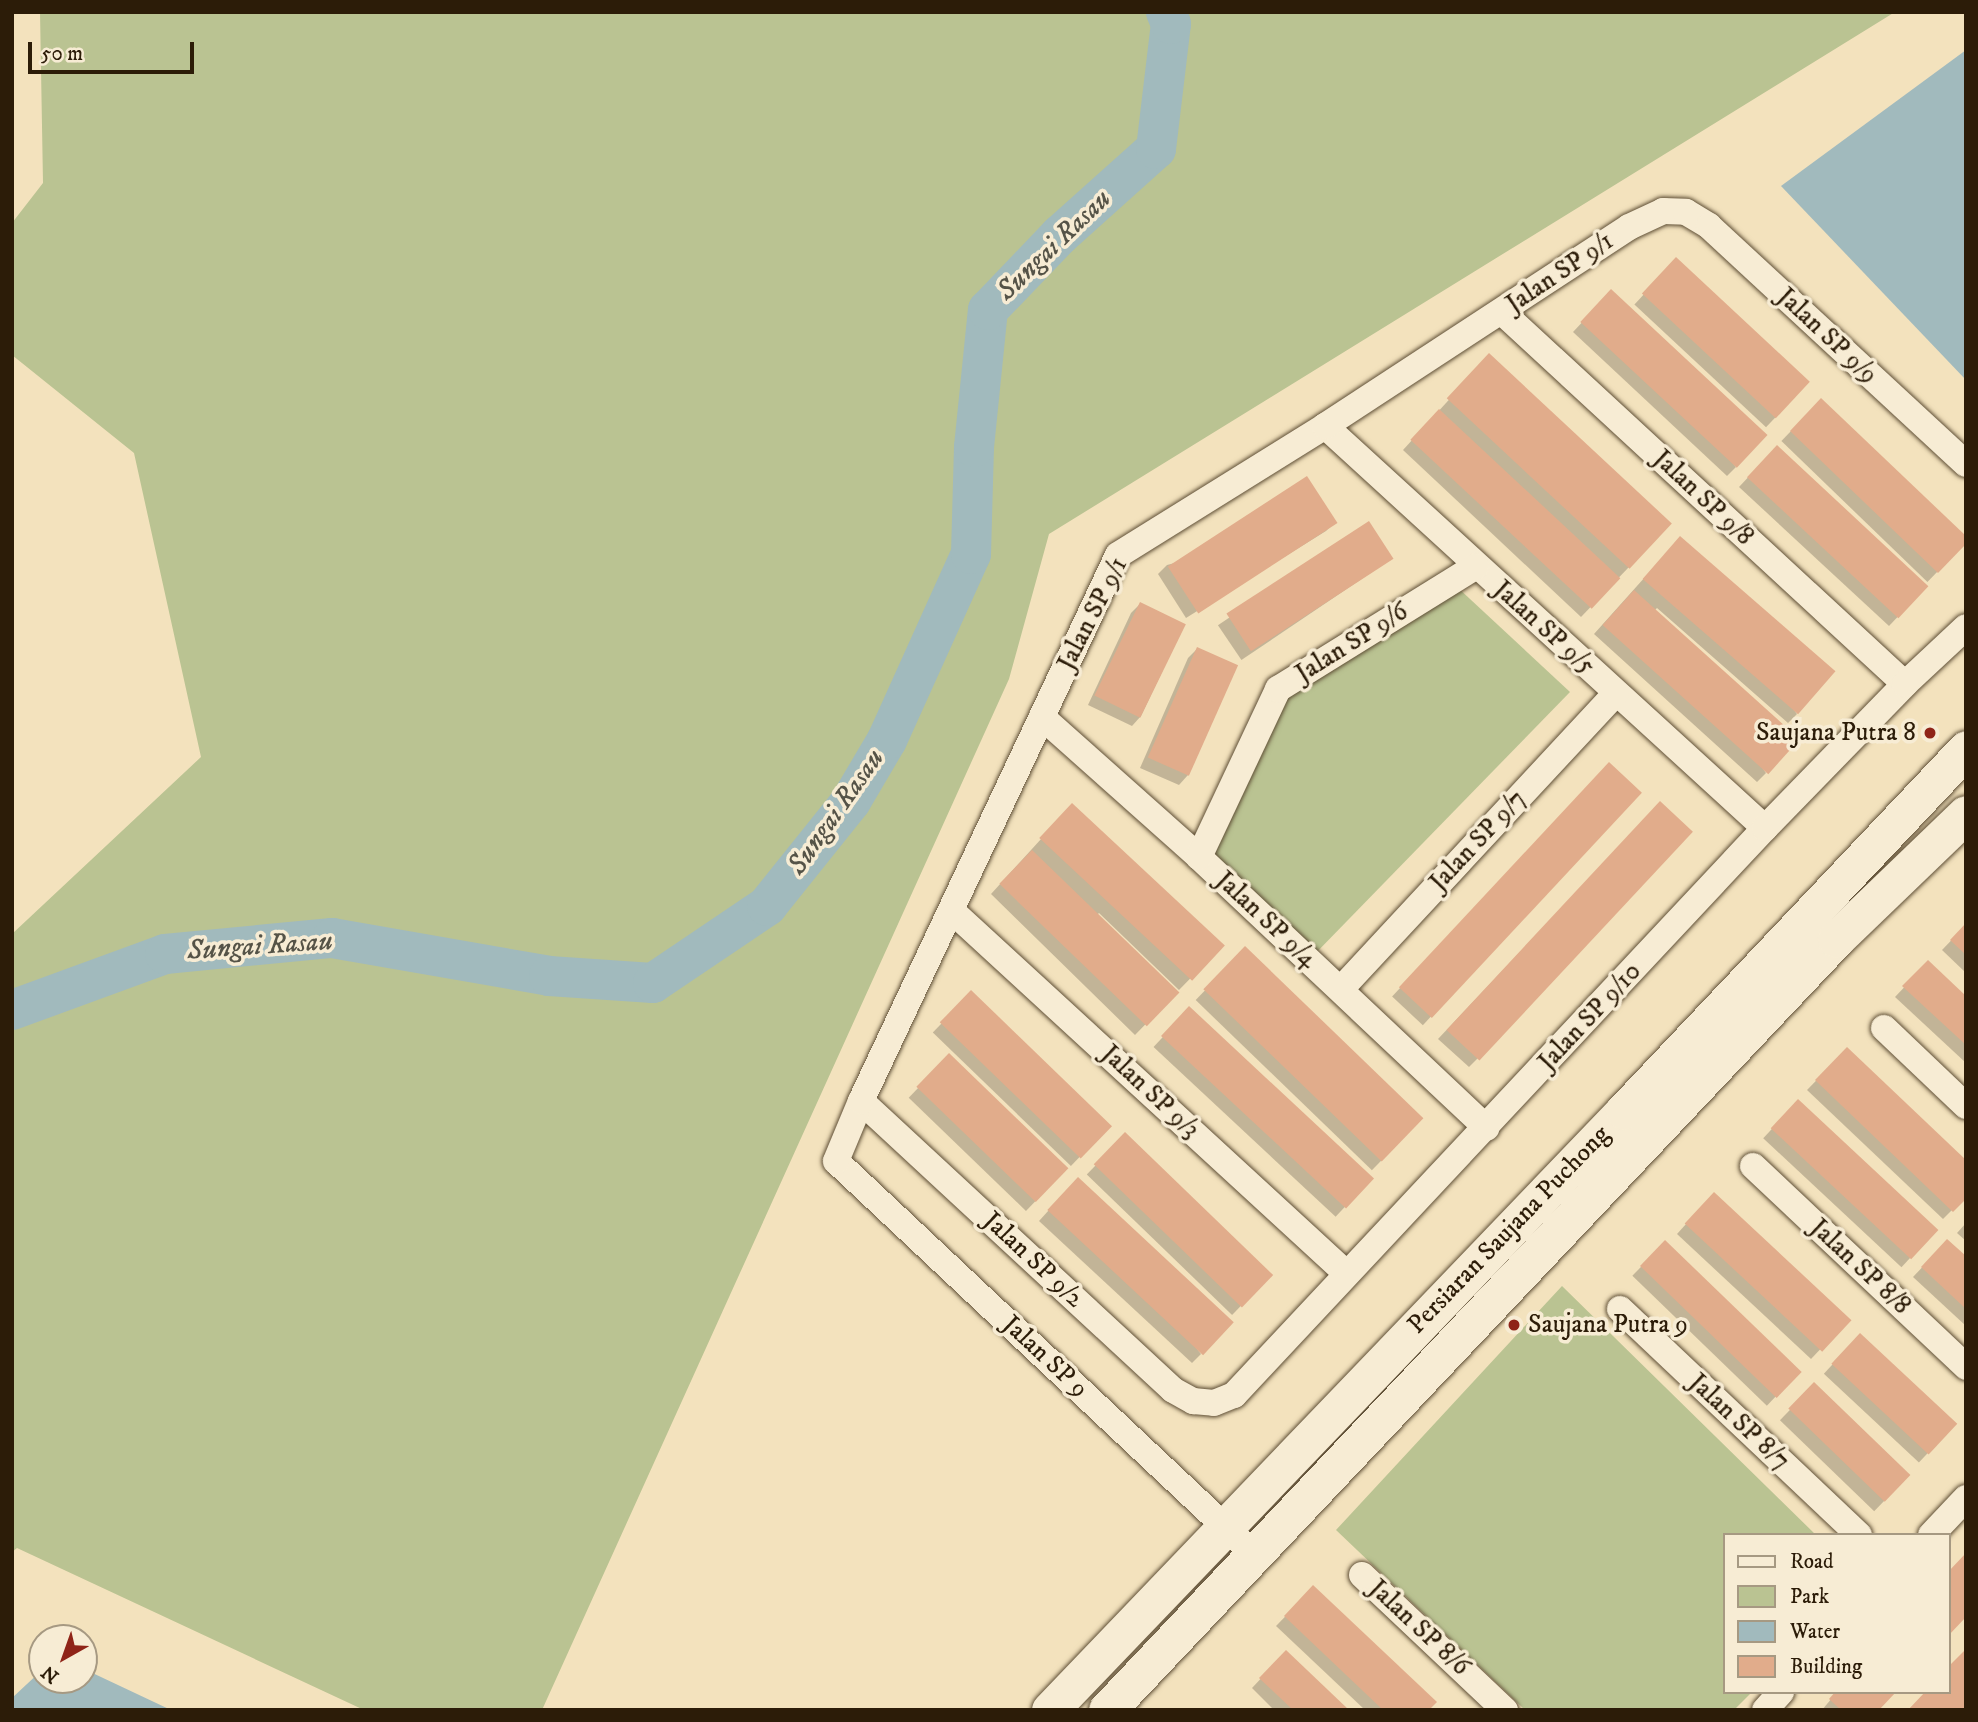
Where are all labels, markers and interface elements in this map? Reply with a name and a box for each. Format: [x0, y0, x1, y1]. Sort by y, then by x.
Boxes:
scale bar [32, 28, 198, 72]
text: 50 m [41, 41, 83, 67]
water label: Sungai Rasau [990, 182, 1118, 308]
street label: Jalan SP 9/1 [1500, 226, 1620, 320]
street label: Jalan SP 9/9 [1770, 282, 1884, 390]
street label: Jalan SP 9/8 [1646, 444, 1760, 552]
street label: Jalan SP 9/1 [1051, 552, 1135, 676]
street label: Jalan SP 9/5 [1487, 574, 1601, 682]
street label: Jalan SP 9/6 [1290, 596, 1414, 690]
place label: Saujana Putra 8 [1756, 717, 1916, 749]
marker: Saujana Putra 8 [1922, 725, 1938, 741]
water label: Sungai Rasau [780, 743, 892, 881]
street label: Jalan SP 9/7 [1423, 784, 1533, 898]
street label: Jalan SP 9/4 [1209, 865, 1323, 975]
water label: Sungai Rasau [186, 924, 334, 968]
street label: Jalan SP 9/10 [1532, 956, 1648, 1078]
street label: Jalan SP 9/3 [1094, 1039, 1206, 1145]
street label: Persiaran Saujana Puchong [1401, 1119, 1617, 1341]
street label: Jalan SP 9/2 [976, 1206, 1090, 1314]
street label: Jalan SP 8/8 [1803, 1213, 1917, 1321]
street label: Jalan SP 9 [996, 1309, 1094, 1405]
place label: Saujana Putra 9 [1528, 1309, 1688, 1341]
marker: Saujana Putra 9 [1506, 1317, 1522, 1333]
street label: Jalan SP 8/7 [1682, 1367, 1796, 1477]
legend [1722, 1533, 1950, 1694]
text: Road [1790, 1549, 1834, 1575]
street label: Jalan SP 8/6 [1362, 1573, 1476, 1683]
text: Park [1790, 1584, 1829, 1610]
text: Water [1790, 1619, 1840, 1645]
north arrow [28, 1624, 98, 1694]
text: Building [1790, 1654, 1862, 1680]
text: N [37, 1660, 64, 1688]

